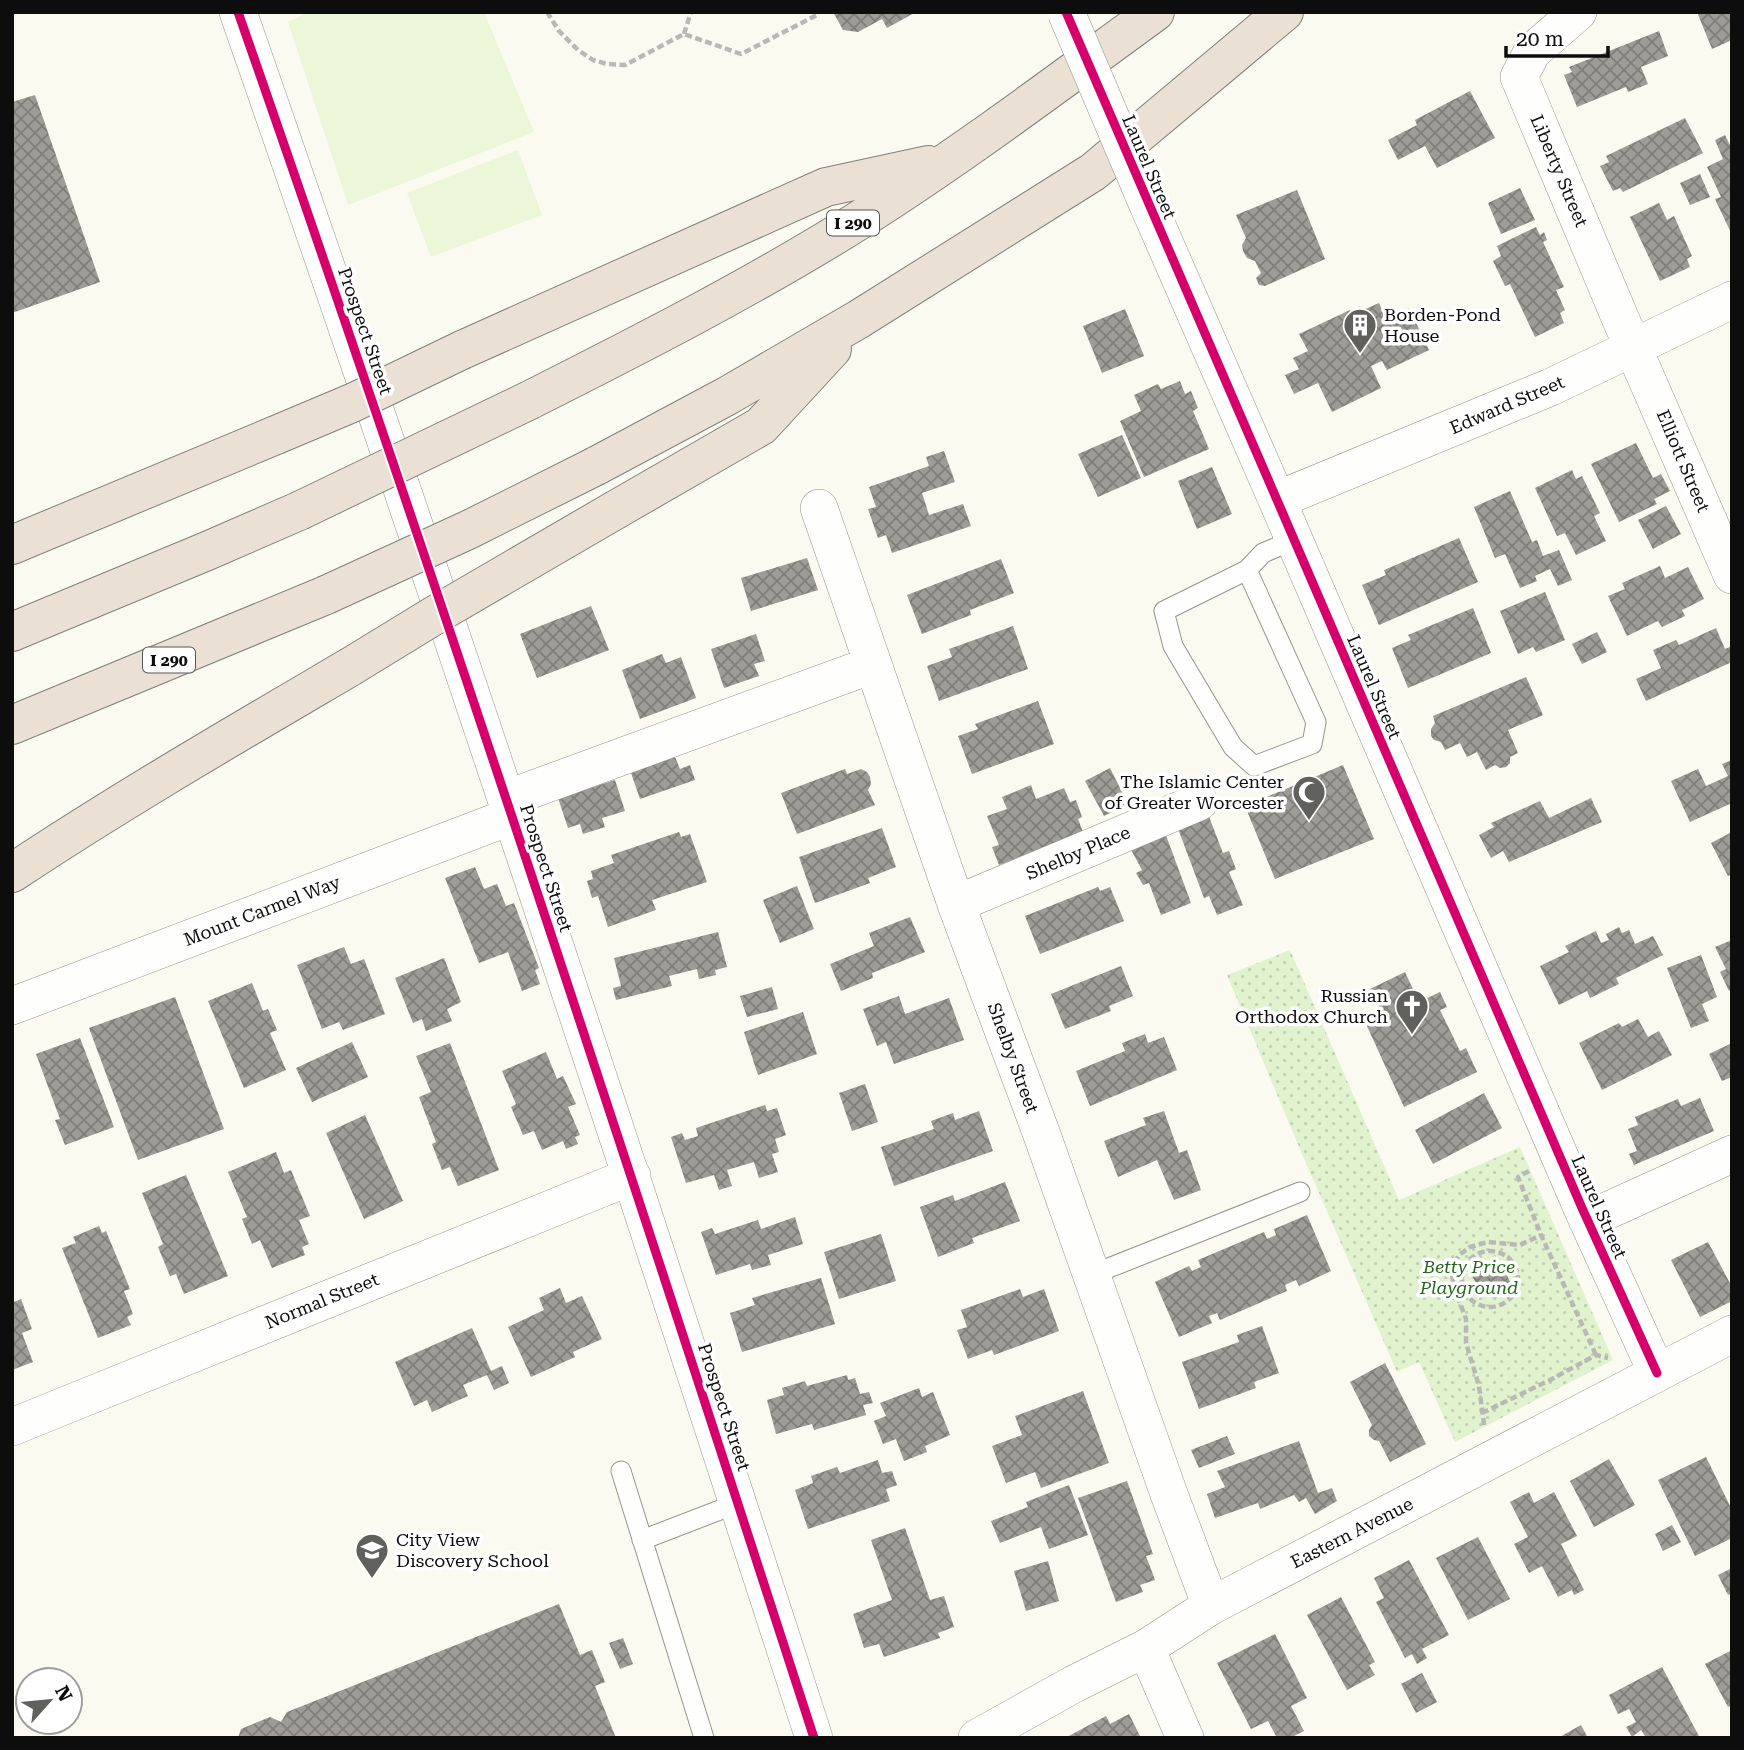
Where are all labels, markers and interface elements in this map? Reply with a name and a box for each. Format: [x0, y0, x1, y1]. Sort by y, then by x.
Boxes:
scale bar [1506, 14, 1608, 58]
text: 20 m [1516, 27, 1564, 51]
street label: Laurel Street [1118, 112, 1181, 222]
street label: Liberty Street [1526, 112, 1593, 230]
road number: I 290 [827, 210, 879, 236]
street label: Prospect Street [334, 265, 397, 397]
place label: Borden-Pond House [1384, 304, 1501, 346]
building icon: Borden-Pond House [1341, 306, 1379, 355]
street label: Edward Street [1446, 371, 1568, 438]
street label: Elliott Street [1652, 406, 1715, 515]
street label: Laurel Street [1343, 632, 1406, 742]
road number: I 290 [143, 648, 195, 673]
place label: The Islamic Center of Greater Worcester [1104, 771, 1284, 813]
mosque icon: The Islamic Center of Greater Worcester [1290, 773, 1328, 822]
street label: Prospect Street [516, 801, 577, 935]
street label: Shelby Place [1023, 821, 1133, 884]
street label: Mount Carmel Way [181, 871, 343, 950]
place label: Russian Orthodox Church [1235, 985, 1388, 1027]
church icon: Russian Orthodox Church [1393, 987, 1431, 1036]
street label: Shelby Street [984, 1000, 1043, 1116]
street label: Laurel Street [1567, 1152, 1632, 1262]
park label: Betty Price Playground [1419, 1256, 1518, 1298]
street label: Normal Street [262, 1268, 382, 1333]
street label: Prospect Street [694, 1340, 755, 1474]
street label: Eastern Avenue [1287, 1493, 1417, 1572]
place label: City View Discovery School [396, 1529, 549, 1571]
school or university icon: City View Discovery School [353, 1531, 391, 1580]
north arrow [14, 1666, 84, 1736]
text: N [50, 1682, 77, 1706]

